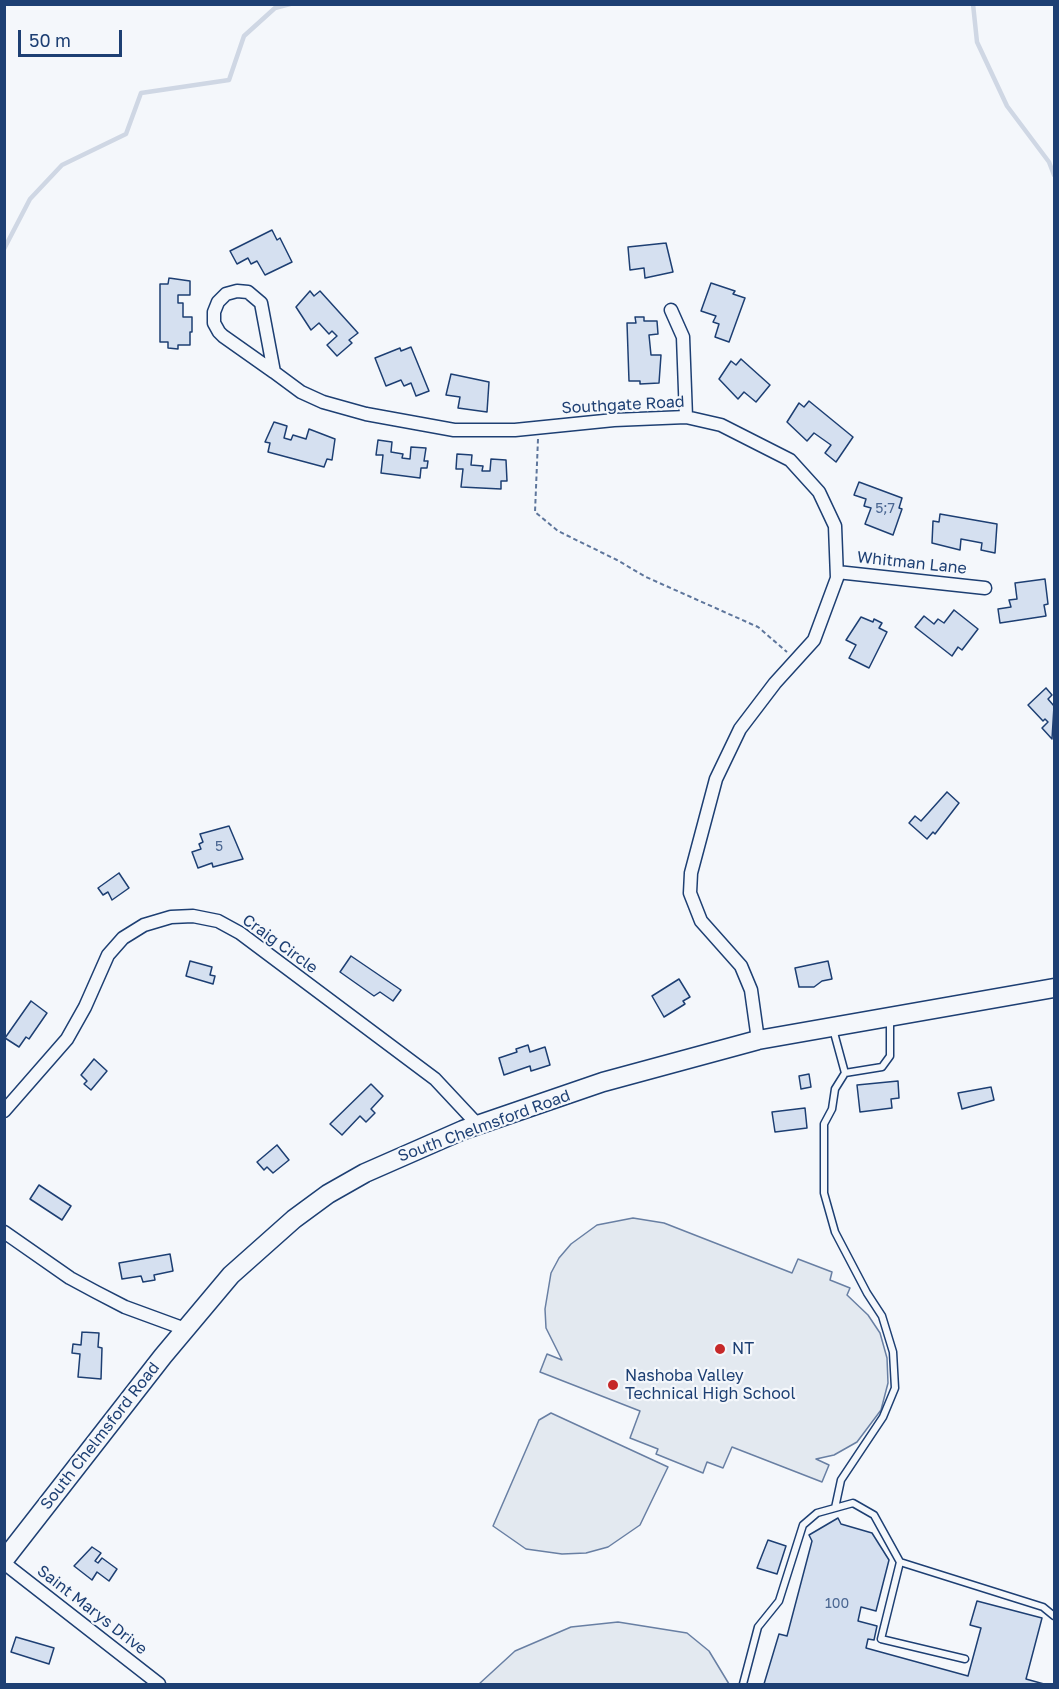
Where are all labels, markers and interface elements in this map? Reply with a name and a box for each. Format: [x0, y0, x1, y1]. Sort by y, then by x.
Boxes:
scale bar [21, 18, 124, 56]
text: 50 m [29, 29, 71, 51]
street label: Southgate Road [561, 392, 685, 418]
house number: 5;7 [875, 501, 895, 517]
street label: Whitman Lane [856, 548, 968, 578]
house number: 5 [215, 839, 223, 855]
street label: Craig Circle [239, 910, 321, 978]
street label: South Chelmsford Road [395, 1086, 573, 1166]
place label: NT [732, 1339, 754, 1359]
marker: NT [713, 1342, 727, 1356]
street label: South Chelmsford Road [36, 1358, 164, 1514]
place label: Nashoba Valley Technical High School [625, 1366, 796, 1404]
marker: Nashoba Valley Technical High School [606, 1378, 620, 1392]
street label: Saint Marys Drive [33, 1561, 151, 1659]
house number: 100 [825, 1596, 849, 1612]

